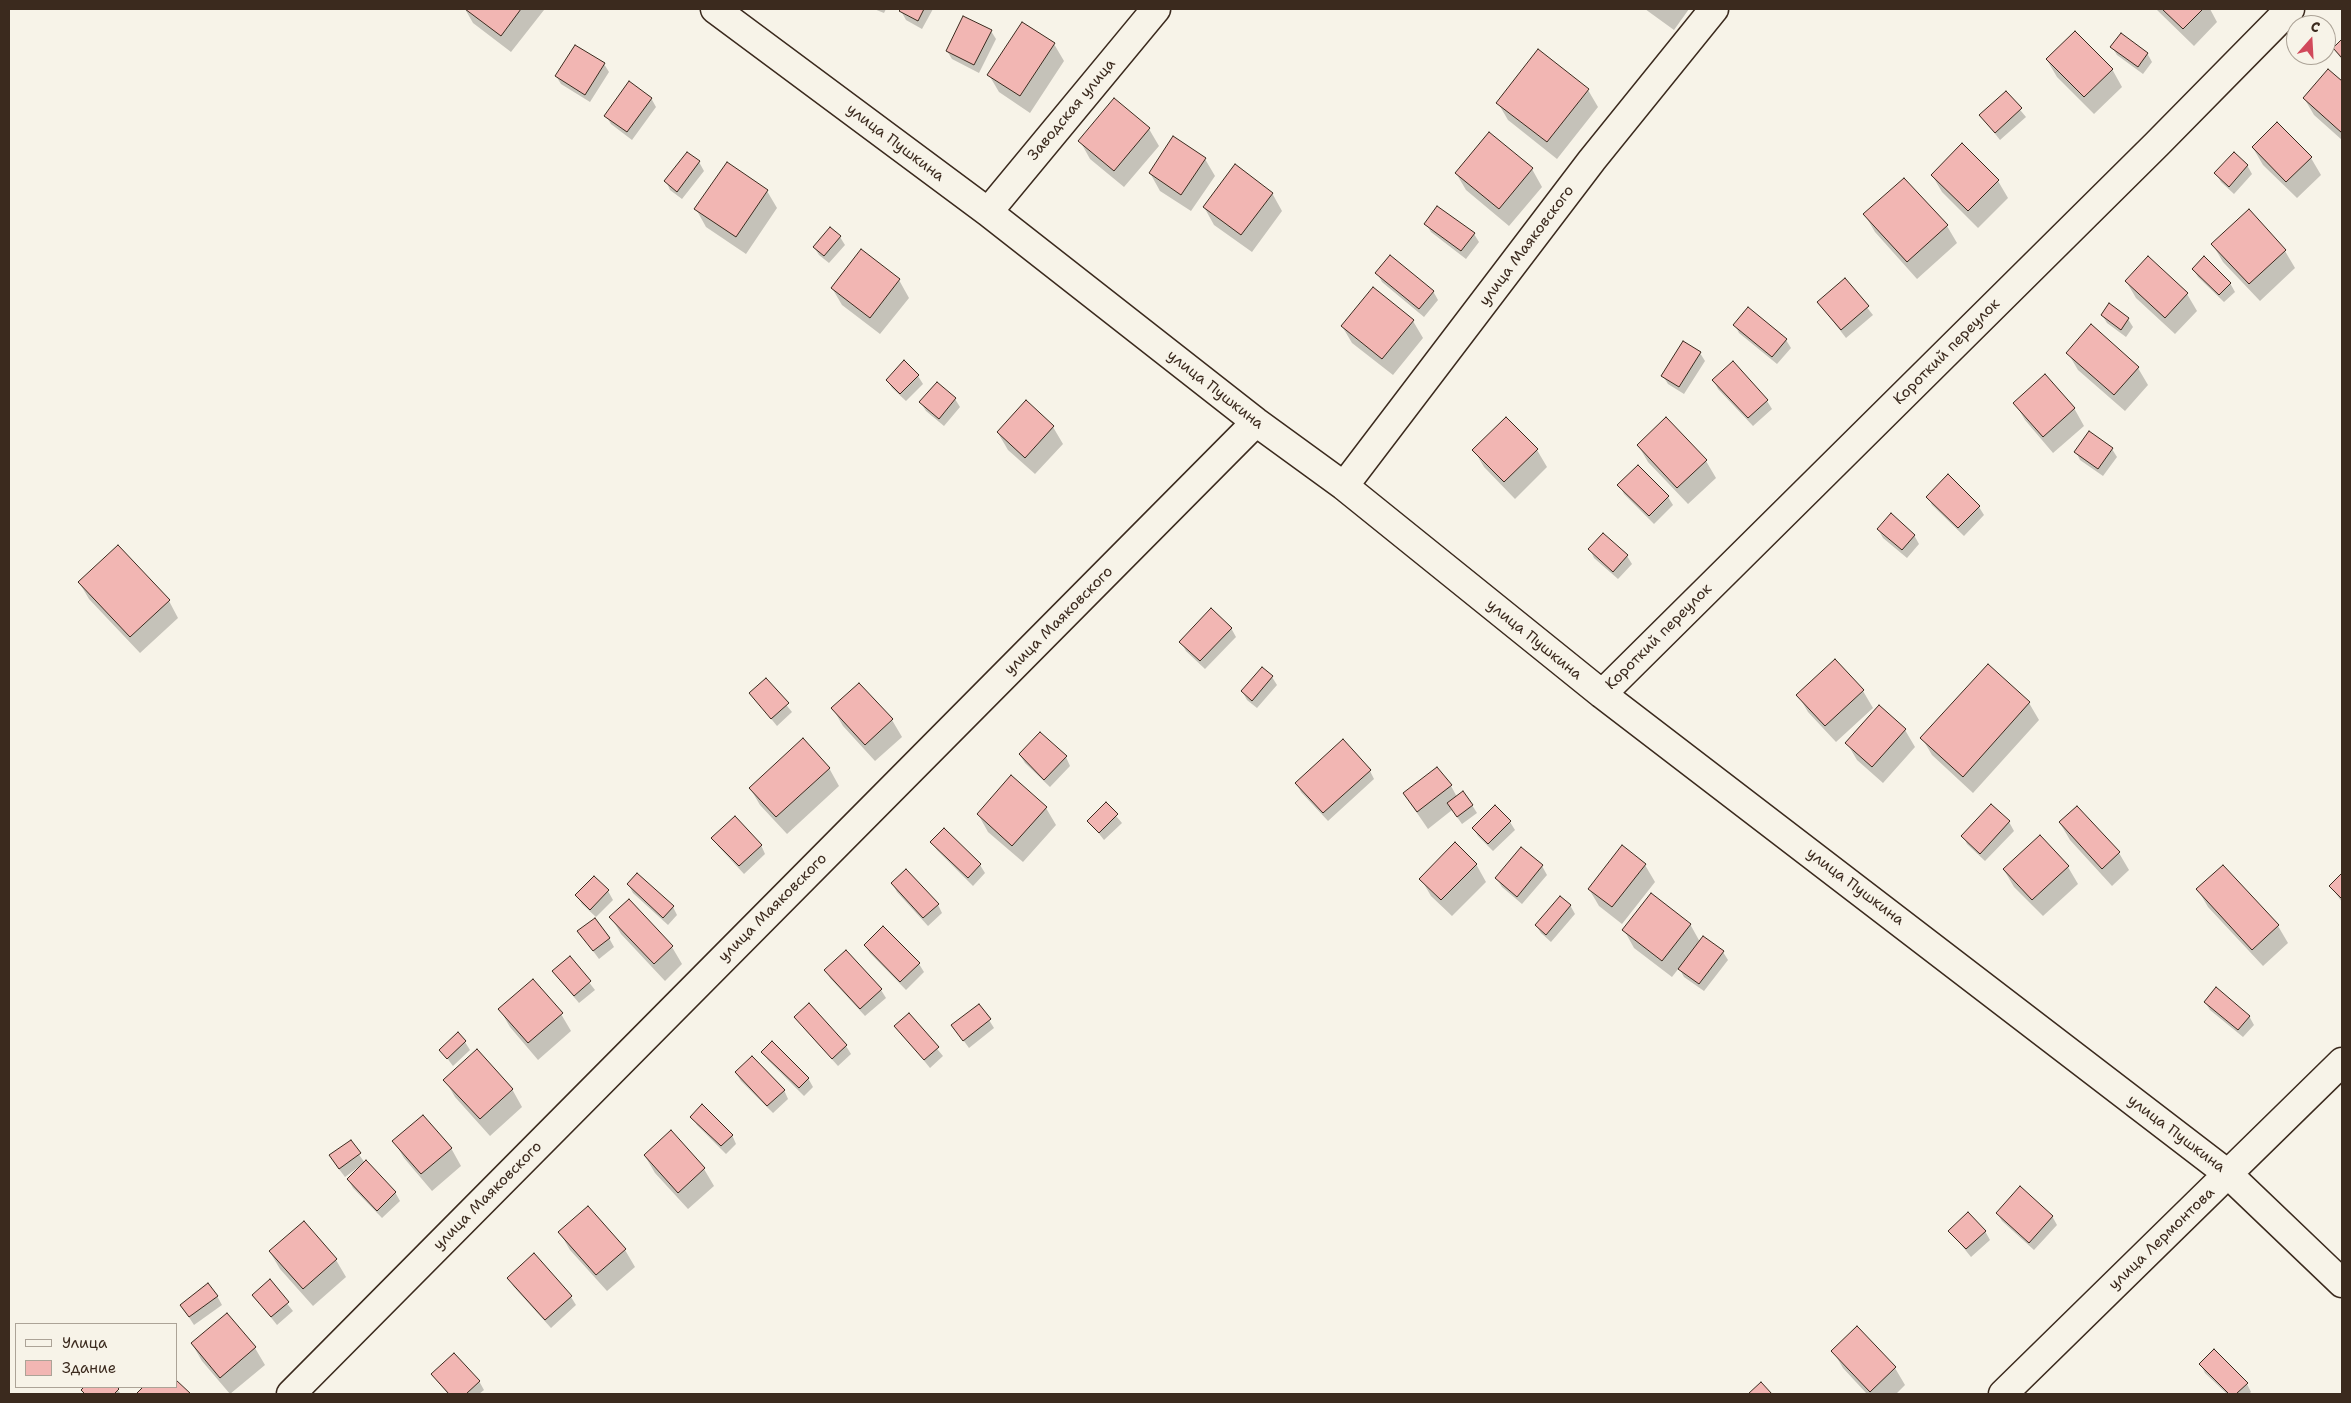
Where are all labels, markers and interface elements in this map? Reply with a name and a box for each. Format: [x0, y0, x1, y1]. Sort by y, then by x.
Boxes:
north arrow [2286, 15, 2336, 65]
text: С [2309, 17, 2323, 37]
street label: Заводская улица [1024, 56, 1120, 164]
street label: улица Пушкина [843, 100, 947, 186]
street label: улица Маяковского [1476, 182, 1578, 310]
street label: Короткий переулок [1890, 295, 2004, 409]
street label: улица Пушкина [1163, 347, 1267, 433]
street label: улица Маяковского [1001, 563, 1117, 679]
street label: Короткий переулок [1602, 580, 1716, 694]
street label: улица Пушкина [1483, 596, 1585, 684]
street label: улица Пушкина [1803, 844, 1907, 930]
street label: улица Маяковского [715, 850, 831, 966]
street label: улица Пушкина [2124, 1091, 2228, 1177]
street label: улица Маяковского [430, 1138, 546, 1254]
street label: улица Лермонтова [2105, 1184, 2219, 1294]
legend [15, 1323, 178, 1388]
text: Улица [62, 1333, 107, 1353]
text: Здание [62, 1358, 116, 1378]

